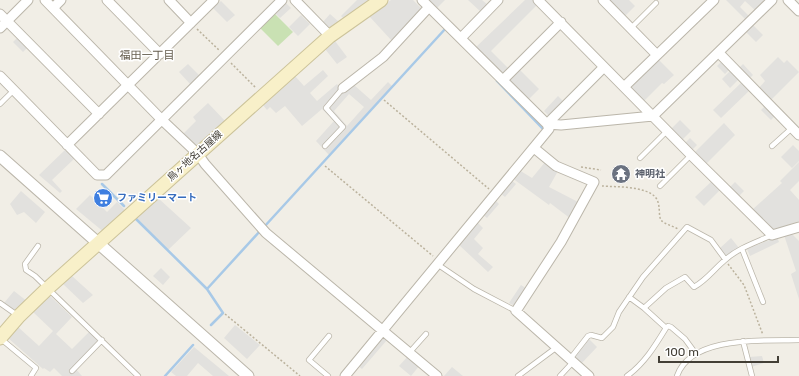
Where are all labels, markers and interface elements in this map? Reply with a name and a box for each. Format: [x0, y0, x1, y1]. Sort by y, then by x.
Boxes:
district label: 福田一丁目 [120, 49, 175, 62]
street label: 鳥ヶ地名古屋線 [165, 128, 225, 184]
temple icon: 神明社 [610, 163, 632, 185]
place label: 神明社 [635, 168, 666, 180]
supermarket icon: ファミリーマート [92, 187, 114, 209]
place label: ファミリーマート [117, 192, 197, 204]
scale bar [659, 338, 778, 364]
text: 100 m [665, 345, 699, 359]

